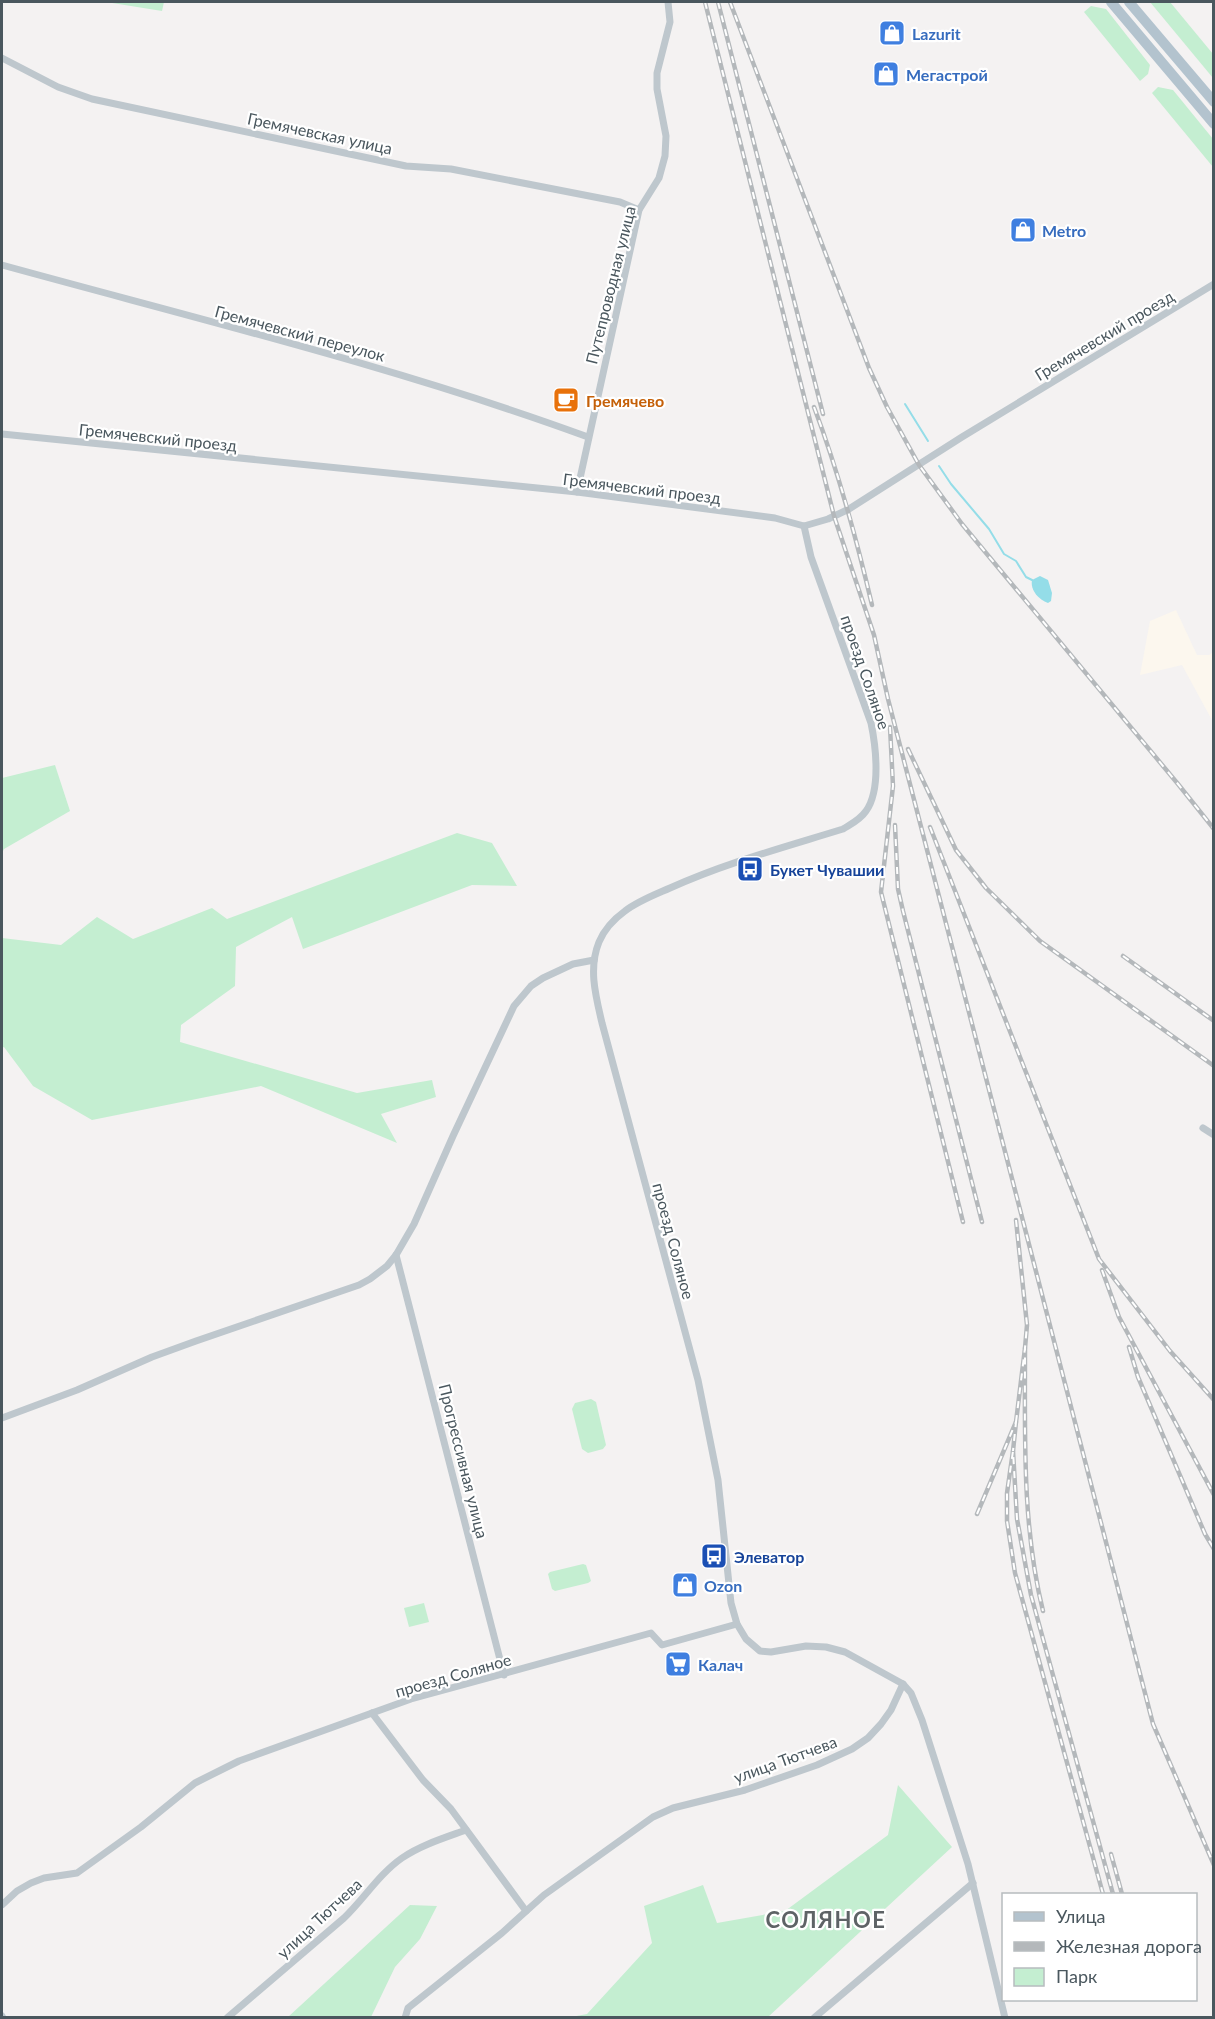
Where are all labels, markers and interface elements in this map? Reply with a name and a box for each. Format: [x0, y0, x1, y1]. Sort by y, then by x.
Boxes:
shop icon: Lazurit [877, 18, 907, 48]
place label: Lazurit [912, 24, 961, 43]
shop icon: Мегастрой [871, 59, 901, 89]
place label: Мегастрой [906, 65, 988, 84]
street label: Гремячевская улица [246, 108, 394, 158]
street label: Путепроводная улица [581, 204, 639, 366]
shop icon: Metro [1008, 215, 1038, 245]
place label: Metro [1042, 221, 1086, 240]
street label: Гремячевский проезд [1031, 286, 1177, 384]
street label: Гремячевский переулок [213, 301, 388, 365]
cafe icon: Гремячево [551, 385, 581, 415]
place label: Гремячево [586, 391, 664, 410]
street label: Гремячевский проезд [78, 419, 238, 455]
street label: Гремячевский проезд [562, 469, 722, 507]
street label: проезд Соляное [838, 612, 894, 732]
bus stop icon: Букет Чувашии [735, 854, 765, 884]
place label: Букет Чувашии [770, 860, 884, 879]
street label: проезд Соляное [649, 1181, 699, 1301]
street label: Прогрессивная улица [436, 1382, 492, 1540]
bus stop icon: Элеватор [699, 1541, 729, 1571]
place label: Элеватор [734, 1547, 804, 1566]
shop icon: Ozon [670, 1570, 700, 1600]
place label: Ozon [704, 1576, 742, 1595]
street label: проезд Соляное [393, 1649, 513, 1701]
supermarket icon: Калач [663, 1649, 693, 1679]
place label: Калач [698, 1655, 743, 1674]
street label: улица Тютчева [731, 1732, 839, 1786]
street label: улица Тютчева [273, 1874, 365, 1962]
legend [1002, 1893, 1197, 2001]
text: Улица [1056, 1905, 1106, 1927]
district label: СОЛЯНОЕ [766, 1906, 886, 1933]
text: Железная дорога [1056, 1935, 1202, 1957]
text: Парк [1056, 1965, 1098, 1987]

